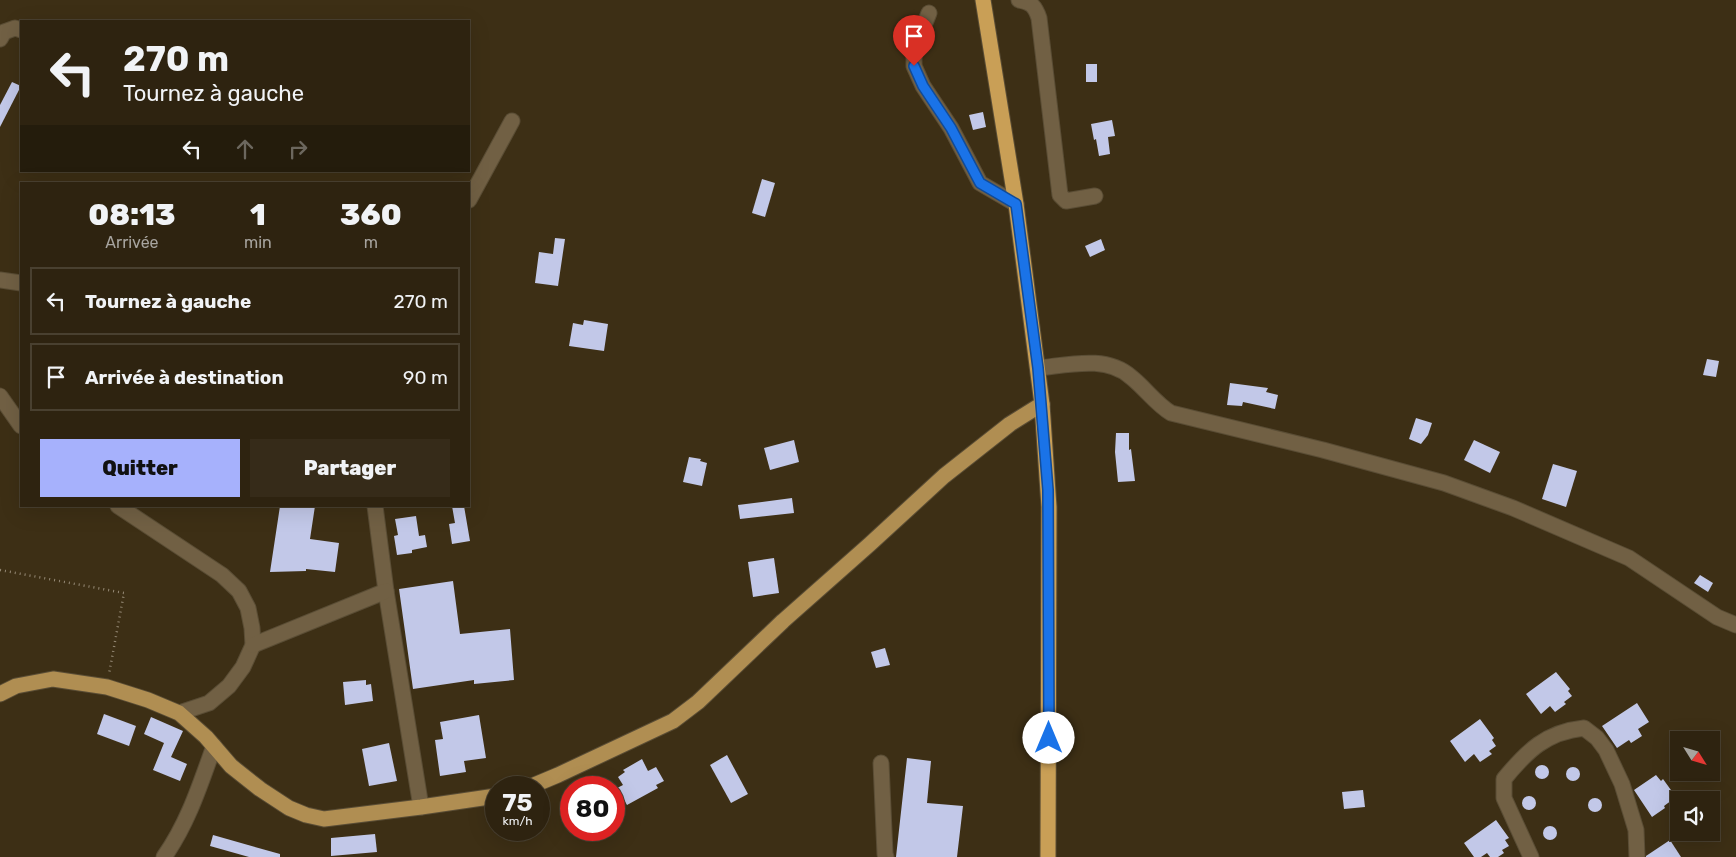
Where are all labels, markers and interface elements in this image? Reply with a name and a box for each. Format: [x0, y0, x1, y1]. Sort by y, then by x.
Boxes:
pin [893, 15, 935, 66]
icon: arrive [900, 22, 928, 50]
text: 270 m [123, 38, 229, 80]
icon: left [40, 40, 105, 105]
text: Tournez à gauche [123, 80, 304, 107]
icon: left [178, 135, 206, 163]
icon: ahead [231, 135, 259, 163]
icon: right [284, 135, 312, 163]
text: 08:13 [88, 197, 176, 233]
text: 1 [250, 197, 266, 233]
text: 360 [340, 197, 402, 233]
text: Arrivée [105, 233, 159, 252]
text: min [244, 233, 272, 252]
text: m [364, 233, 378, 252]
icon: left [42, 287, 70, 315]
text: Tournez à gauche [85, 290, 251, 313]
text: 270 m [393, 290, 448, 313]
icon: arrive [42, 363, 70, 391]
text: Arrivée à destination [85, 366, 284, 389]
text: 90 m [403, 366, 448, 389]
button: Quitter [40, 439, 240, 497]
button: Partager [250, 439, 450, 497]
position arrow [1022, 711, 1074, 763]
north arrow [1670, 731, 1720, 781]
map controls [1670, 731, 1720, 841]
speed limit sign: 80 [560, 776, 625, 841]
text: 75 [502, 788, 533, 817]
button: sound [1670, 791, 1720, 841]
text: km/h [503, 814, 532, 828]

